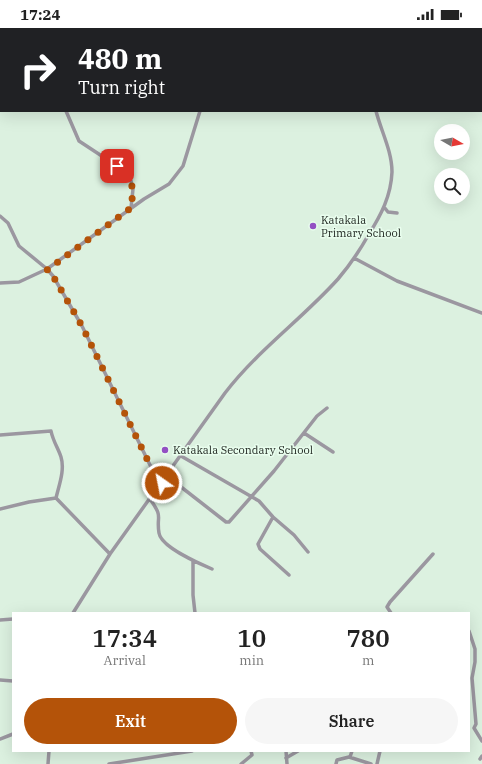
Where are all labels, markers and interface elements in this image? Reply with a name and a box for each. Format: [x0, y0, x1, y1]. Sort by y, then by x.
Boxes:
text: 17:24 [20, 5, 61, 24]
text: 480 m [78, 40, 162, 77]
icon: right [12, 44, 64, 96]
text: Turn right [78, 76, 165, 99]
north arrow [434, 124, 470, 160]
map controls [434, 124, 470, 204]
pin [100, 149, 134, 183]
icon: arrive [106, 155, 128, 177]
button: search [434, 168, 470, 204]
place label: Katakala Primary School [321, 213, 401, 240]
marker: Katakala Primary School [308, 221, 318, 231]
place label: Katakala Secondary School [173, 443, 313, 457]
marker: Katakala Secondary School [160, 445, 170, 455]
position arrow [141, 462, 183, 504]
text: 17:34 [92, 622, 157, 654]
text: 10 [237, 622, 266, 654]
text: 780 [346, 622, 390, 654]
text: Arrival [104, 652, 146, 669]
text: min [239, 652, 264, 669]
text: m [362, 652, 374, 669]
button: Exit [24, 698, 237, 744]
button: Share [245, 698, 458, 744]

